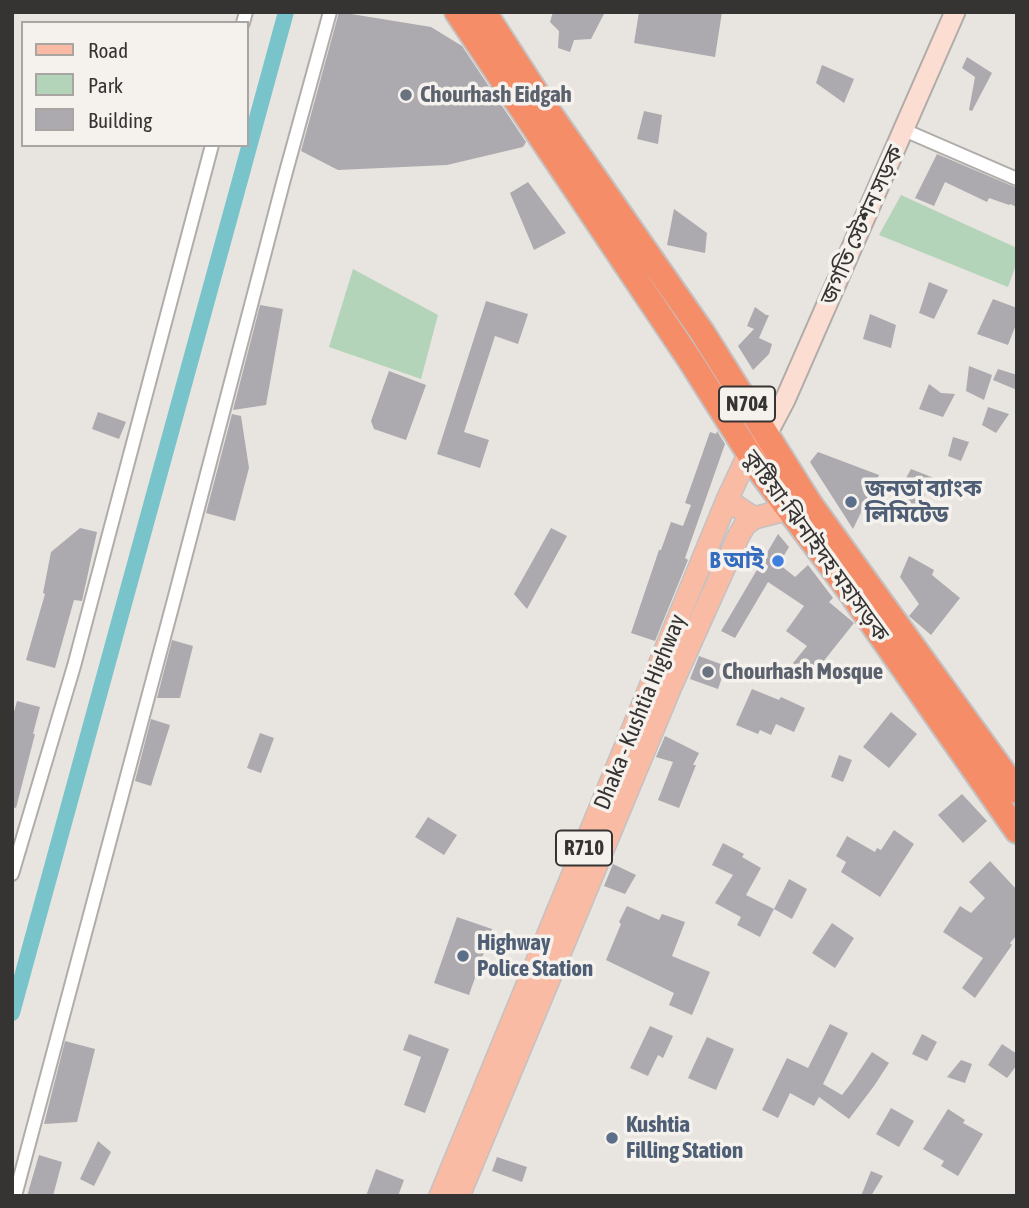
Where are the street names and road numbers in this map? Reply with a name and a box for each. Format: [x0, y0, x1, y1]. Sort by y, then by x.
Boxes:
street label: জগতি স্টেশন সড়ক [815, 141, 909, 309]
road number: N704 [719, 386, 775, 422]
street label: কুষ্টিয়া-ঝিনাইদহ মহাসড়ক [737, 445, 895, 647]
street label: Dhaka - Kushtia Highway [588, 610, 692, 814]
road number: R710 [556, 830, 612, 866]

